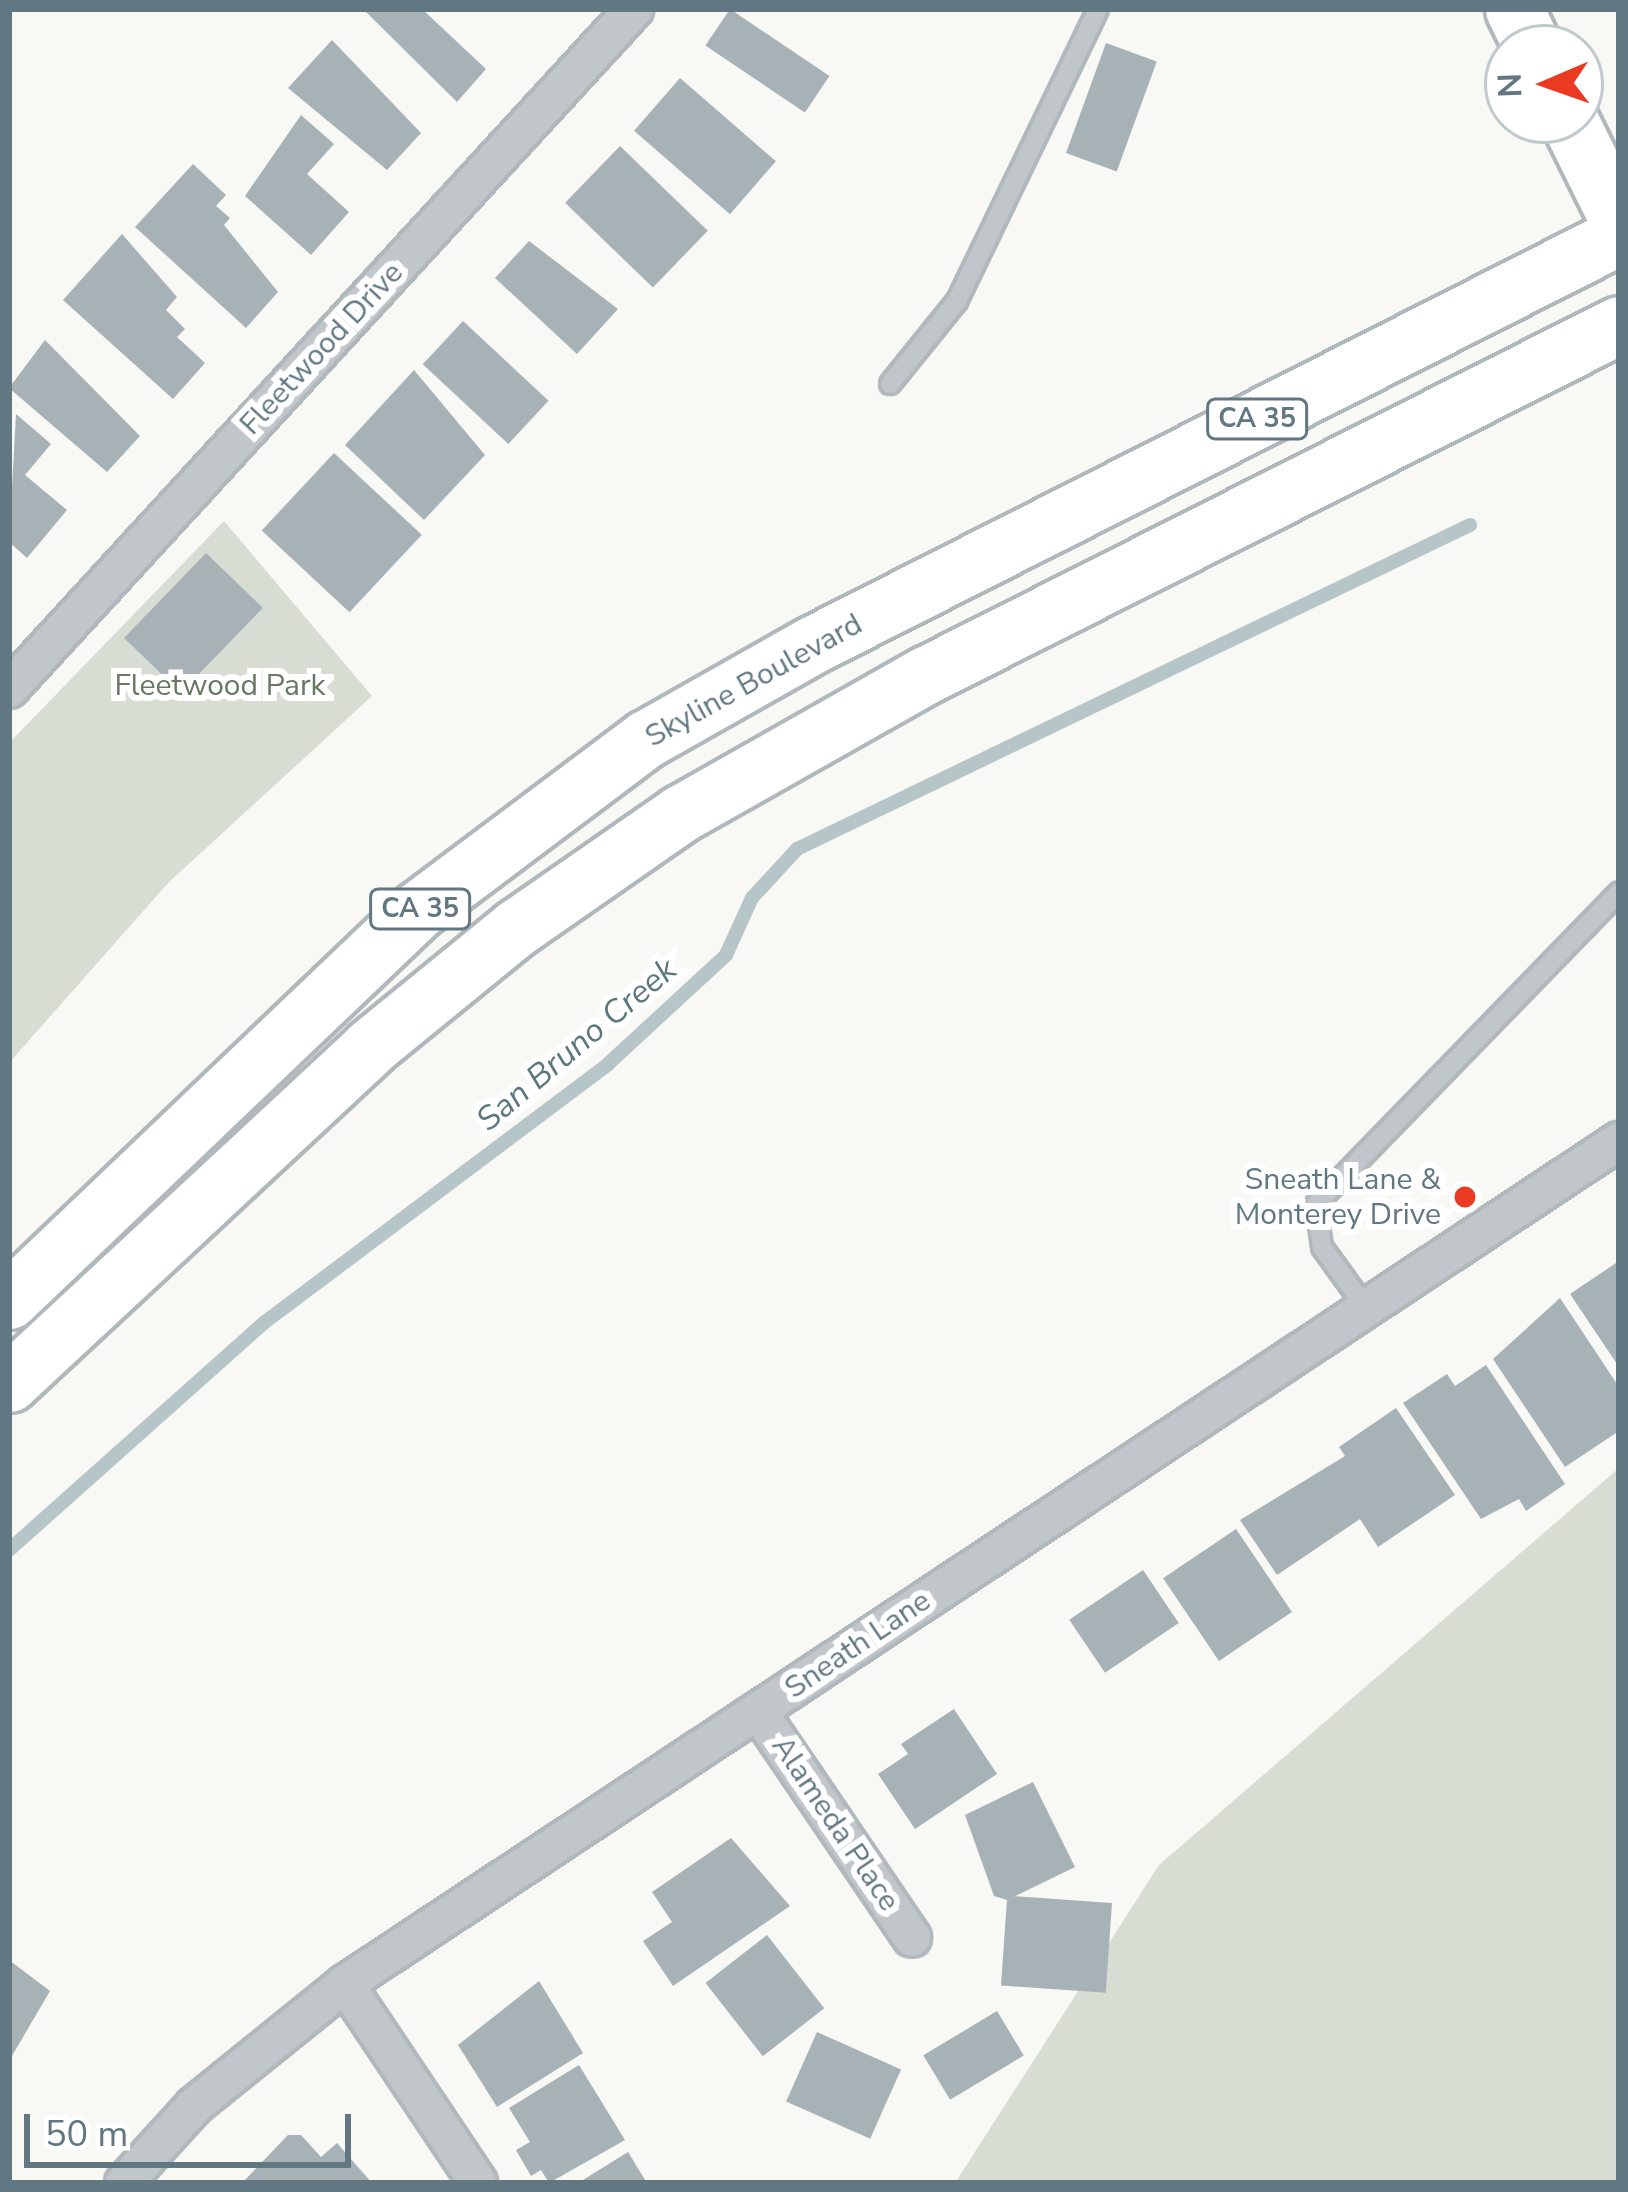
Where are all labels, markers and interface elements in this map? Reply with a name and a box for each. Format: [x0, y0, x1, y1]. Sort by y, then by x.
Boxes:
north arrow [1484, 24, 1604, 144]
text: N [1488, 72, 1533, 98]
street label: Fleetwood Drive [233, 255, 411, 443]
road number: CA 35 [1206, 398, 1308, 440]
street label: Skyline Boulevard [639, 607, 869, 755]
park label: Fleetwood Park [114, 668, 326, 704]
road number: CA 35 [369, 888, 471, 930]
water label: San Bruno Creek [469, 950, 685, 1140]
place label: Sneath Lane & Monterey Drive [1235, 1162, 1441, 1232]
marker: Sneath Lane & Monterey Drive [1452, 1184, 1478, 1210]
street label: Sneath Lane [778, 1583, 938, 1707]
street label: Alameda Place [763, 1730, 907, 1918]
scale bar [30, 2090, 357, 2164]
text: 50 m [45, 2110, 128, 2159]

